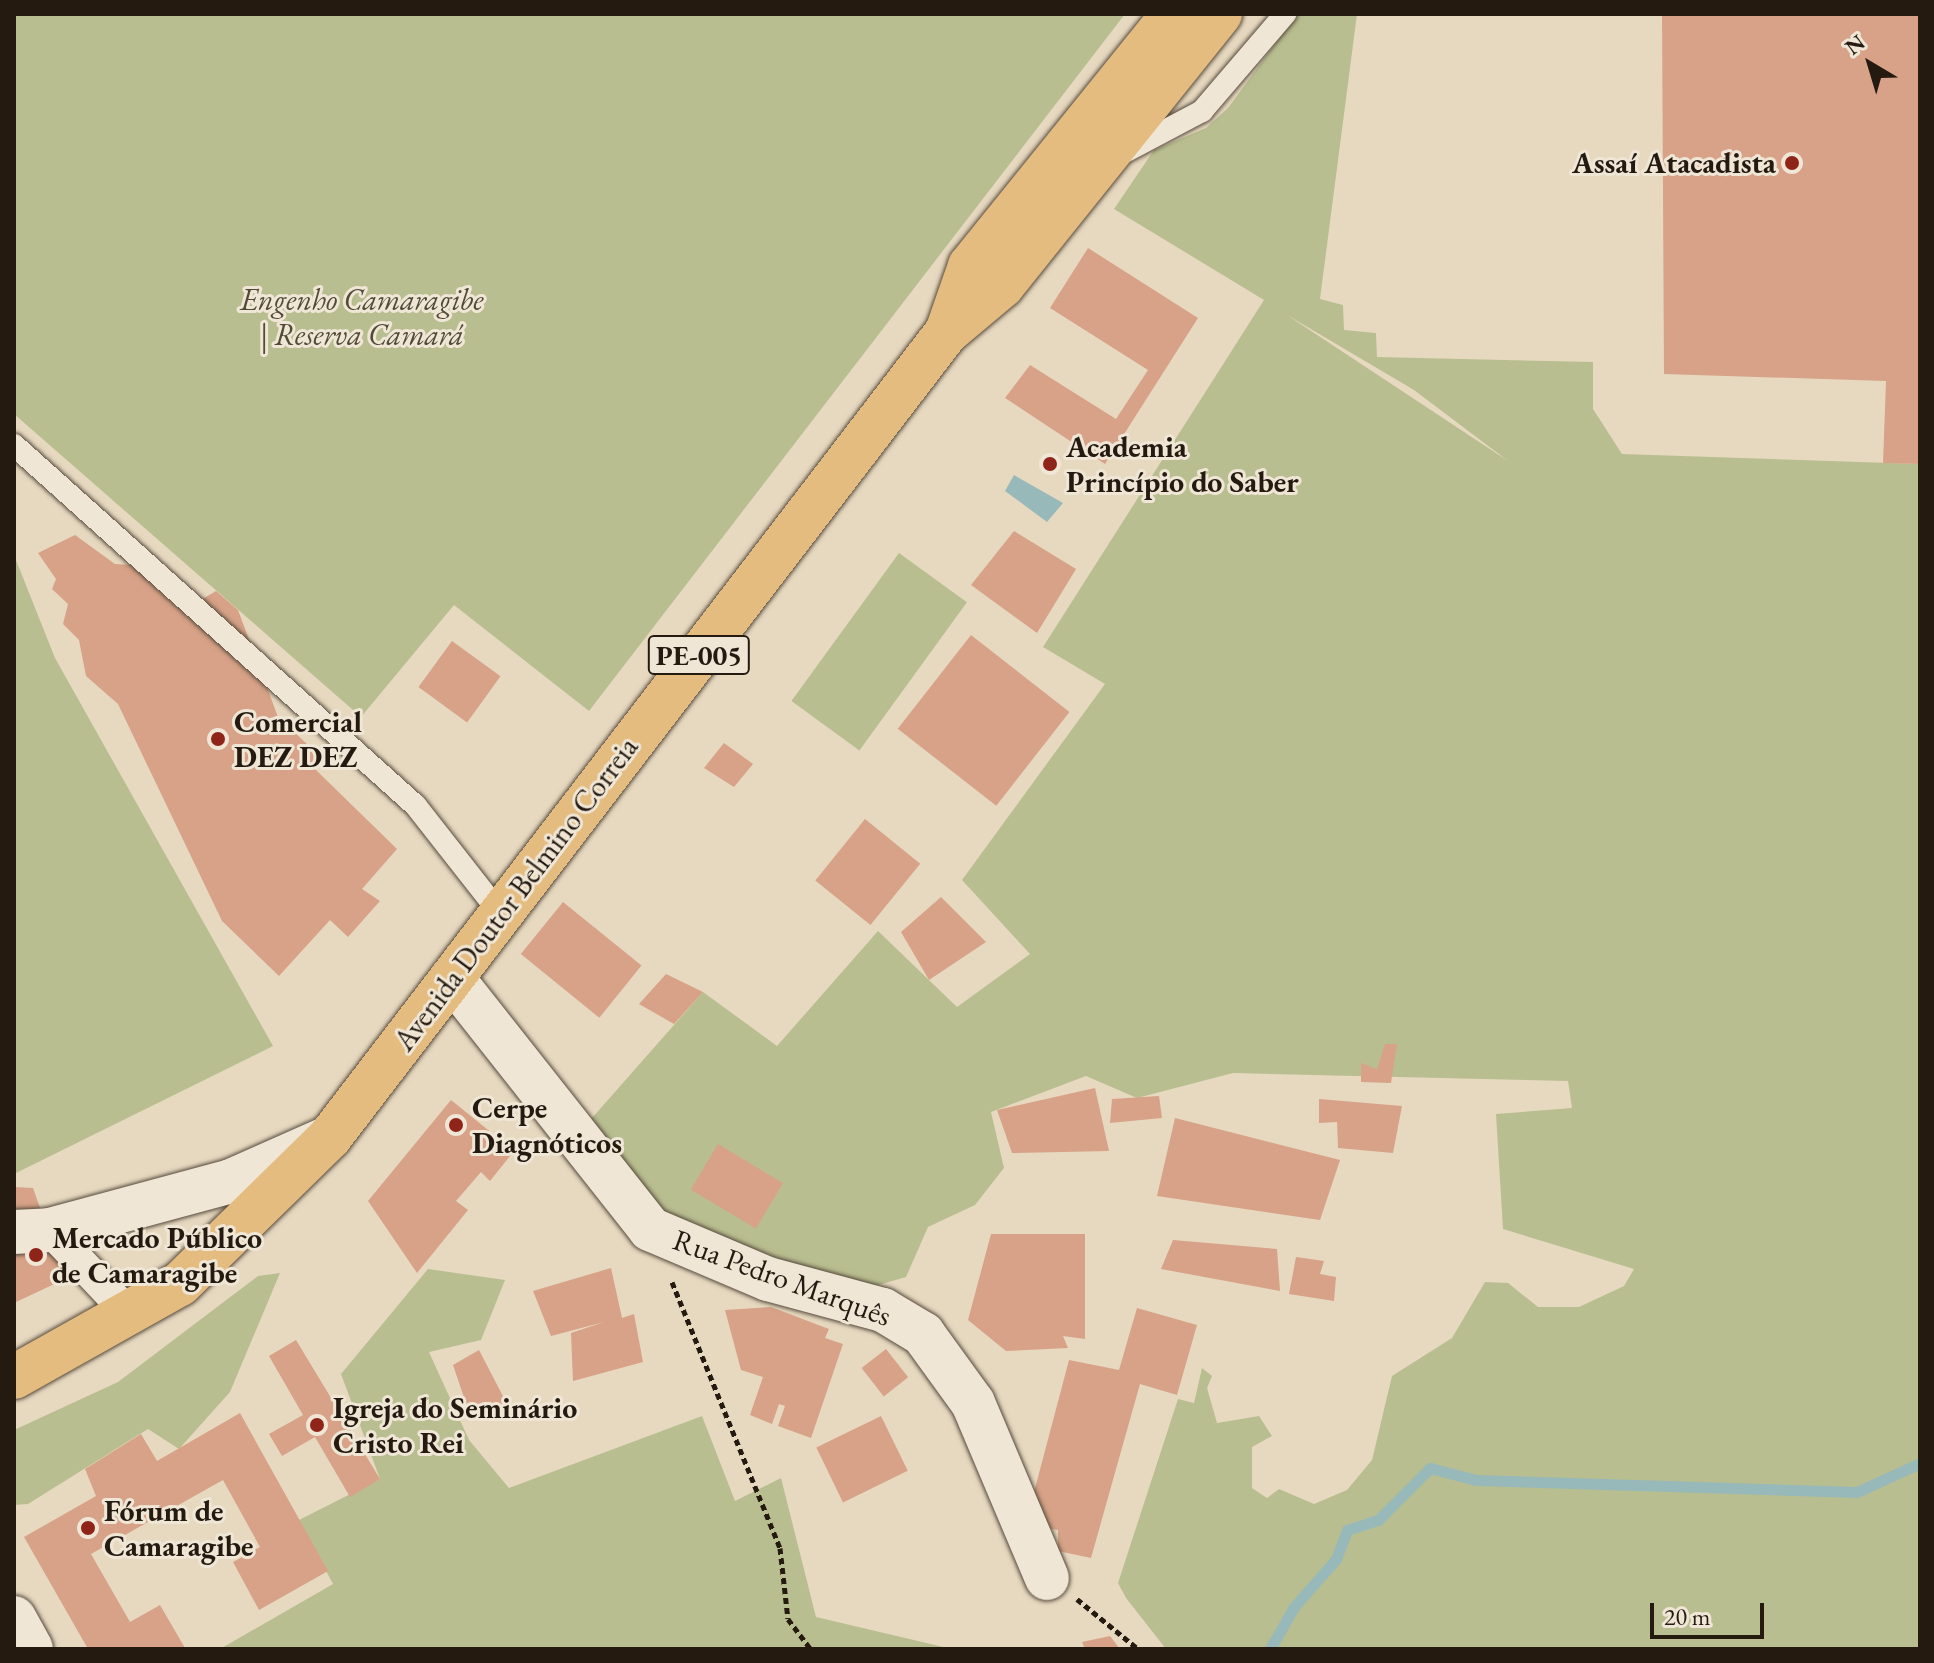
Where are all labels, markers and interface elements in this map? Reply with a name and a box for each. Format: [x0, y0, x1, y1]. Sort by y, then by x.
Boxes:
north arrow [1830, 24, 1910, 104]
text: N [1839, 28, 1871, 62]
place label: Assaí Atacadista [1572, 145, 1776, 181]
marker: Assaí Atacadista [1783, 154, 1801, 172]
park label: Engenho Camaragibe | Reserva Camará [241, 282, 483, 352]
place label: Academia Princípio do Saber [1066, 429, 1299, 500]
marker: Academia Princípio do Saber [1041, 455, 1059, 473]
road number: PE-005 [647, 631, 751, 679]
place label: Comercial DEZ DEZ [234, 704, 362, 774]
marker: Comercial DEZ DEZ [209, 730, 227, 748]
street label: Avenida Doutor Belmino Correia [386, 730, 646, 1058]
place label: Cerpe Diagnóticos [472, 1090, 622, 1160]
marker: Cerpe Diagnóticos [447, 1116, 465, 1134]
place label: Mercado Público de Camaragibe [52, 1220, 262, 1290]
street label: Rua Pedro Marquês [668, 1222, 896, 1334]
marker: Mercado Público de Camaragibe [27, 1246, 45, 1264]
place label: Igreja do Seminário Cristo Rei [333, 1390, 577, 1460]
marker: Igreja do Seminário Cristo Rei [308, 1416, 326, 1434]
place label: Fórum de Camaragibe [104, 1493, 254, 1564]
marker: Fórum de Camaragibe [79, 1519, 97, 1537]
scale bar [1654, 1587, 1768, 1637]
text: 20 m [1664, 1601, 1711, 1632]

